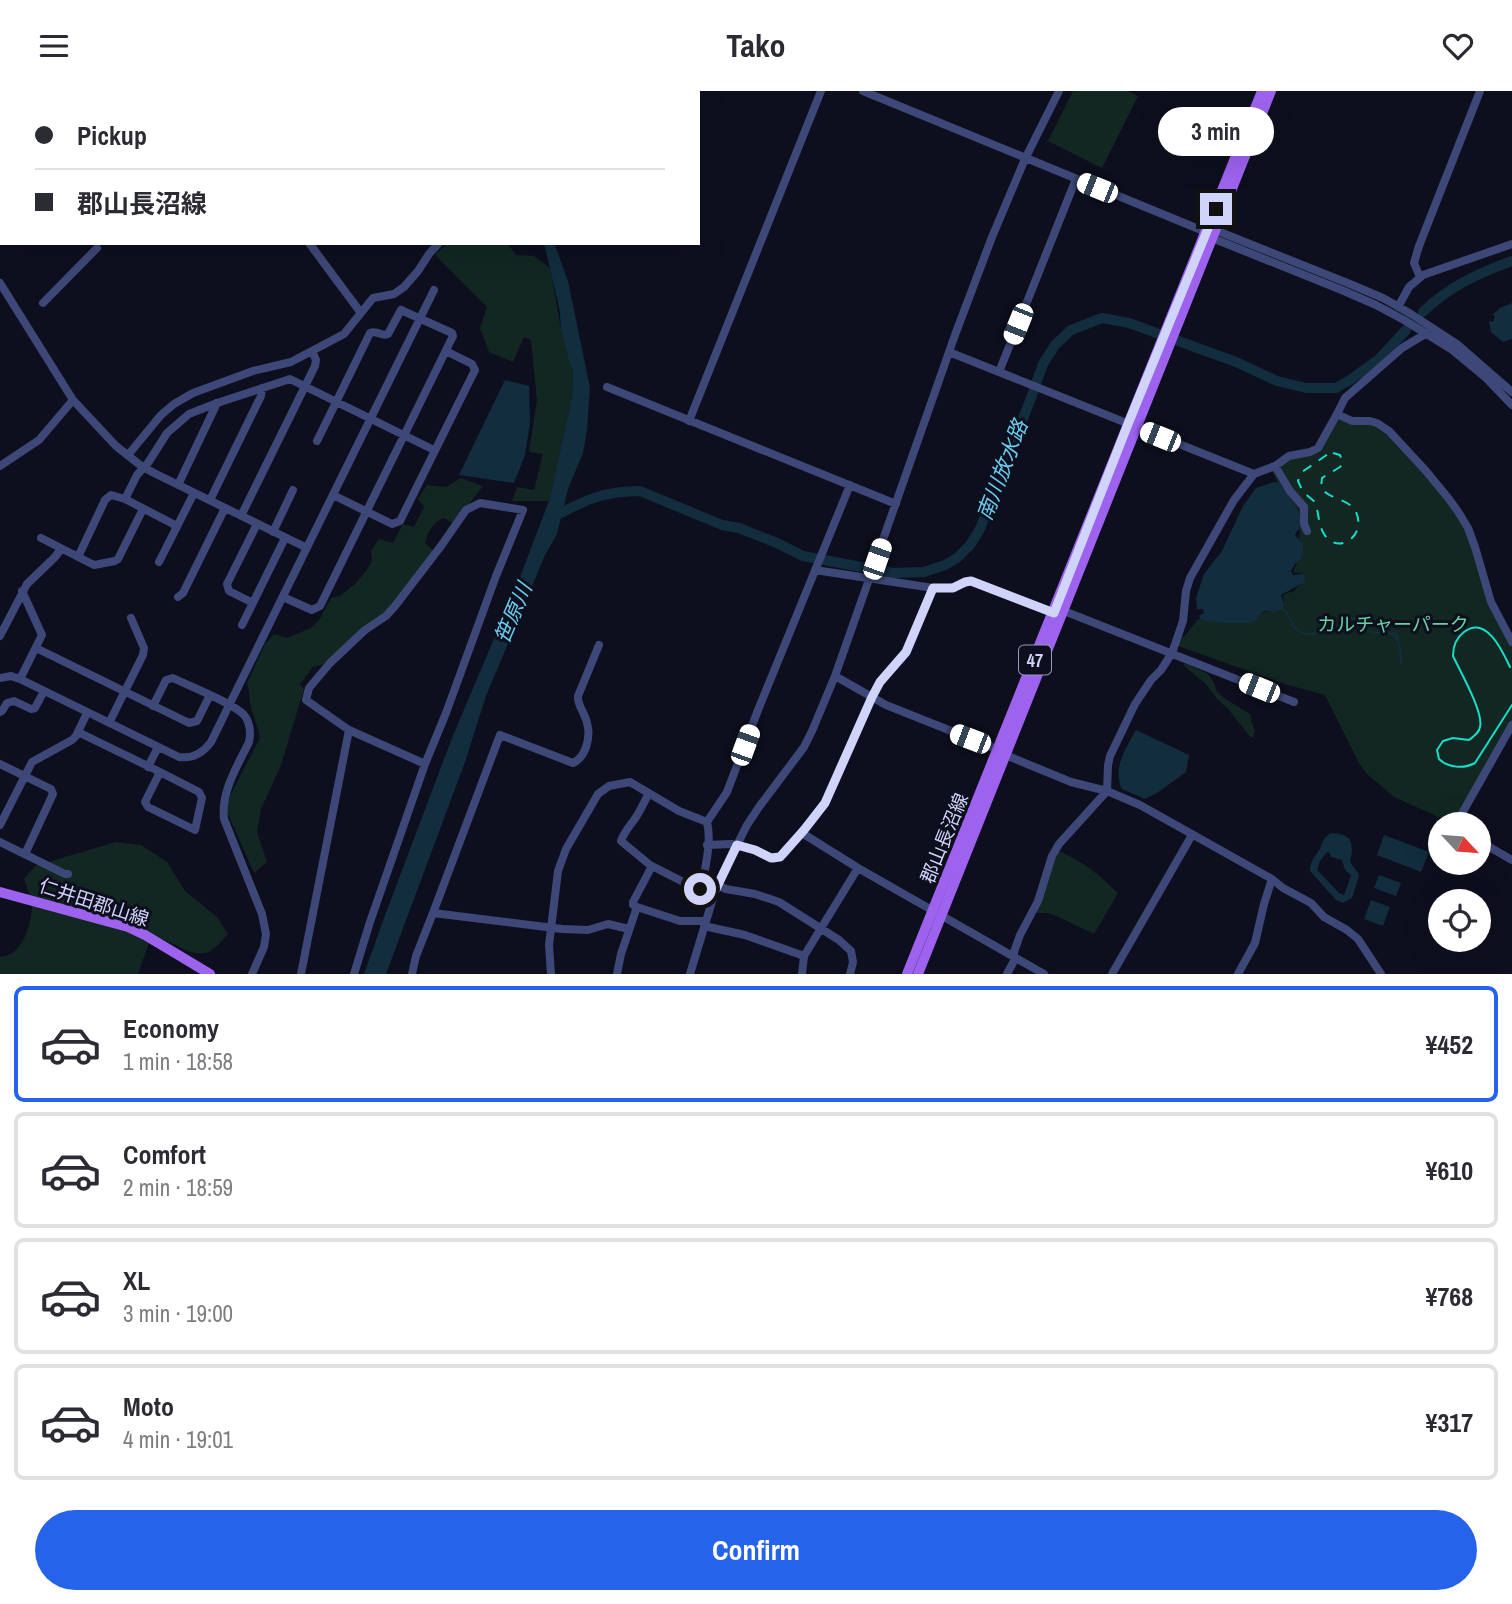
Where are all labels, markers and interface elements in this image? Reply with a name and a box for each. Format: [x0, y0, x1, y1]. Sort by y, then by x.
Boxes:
text: Tako [726, 24, 786, 67]
icon: menu [35, 27, 73, 65]
icon: heart [1439, 27, 1477, 65]
callout: 3 min [1158, 108, 1274, 157]
text: 3 min [1191, 116, 1241, 147]
text: Pickup [77, 118, 147, 153]
car [1074, 170, 1121, 206]
text: 郡山長沼線 [77, 186, 207, 221]
route end [1200, 193, 1232, 225]
car [1001, 301, 1036, 347]
water label: 南川放水路 [970, 414, 1035, 524]
car [1137, 419, 1184, 455]
car [861, 536, 894, 582]
water label: 笹原川 [487, 576, 539, 648]
park label: カルチャーパーク [1317, 611, 1469, 637]
road number: 47 [1019, 645, 1051, 675]
car [1236, 670, 1283, 706]
car [728, 722, 763, 768]
car [947, 722, 994, 756]
street label: 郡山長沼線 [914, 789, 974, 887]
north arrow [1428, 812, 1491, 875]
map controls [1428, 812, 1491, 952]
street label: 仁井田郡山線 [36, 872, 152, 932]
route start [684, 873, 716, 905]
button: locate [1428, 889, 1491, 952]
text: Economy [123, 1011, 219, 1046]
icon: car [39, 1013, 102, 1076]
text: ¥452 [1426, 1027, 1473, 1062]
text: 1 min · 18:58 [123, 1046, 233, 1077]
text: Comfort [123, 1137, 206, 1172]
icon: car [39, 1139, 102, 1202]
text: ¥610 [1426, 1153, 1473, 1188]
text: 2 min · 18:59 [123, 1172, 233, 1203]
text: XL [123, 1263, 150, 1298]
icon: car [39, 1265, 102, 1328]
text: ¥768 [1426, 1279, 1473, 1314]
text: 3 min · 19:00 [123, 1298, 233, 1329]
text: Moto [123, 1389, 174, 1424]
icon: car [39, 1391, 102, 1454]
text: ¥317 [1426, 1405, 1473, 1440]
text: 4 min · 19:01 [123, 1424, 233, 1455]
button: Confirm [35, 1510, 1477, 1590]

